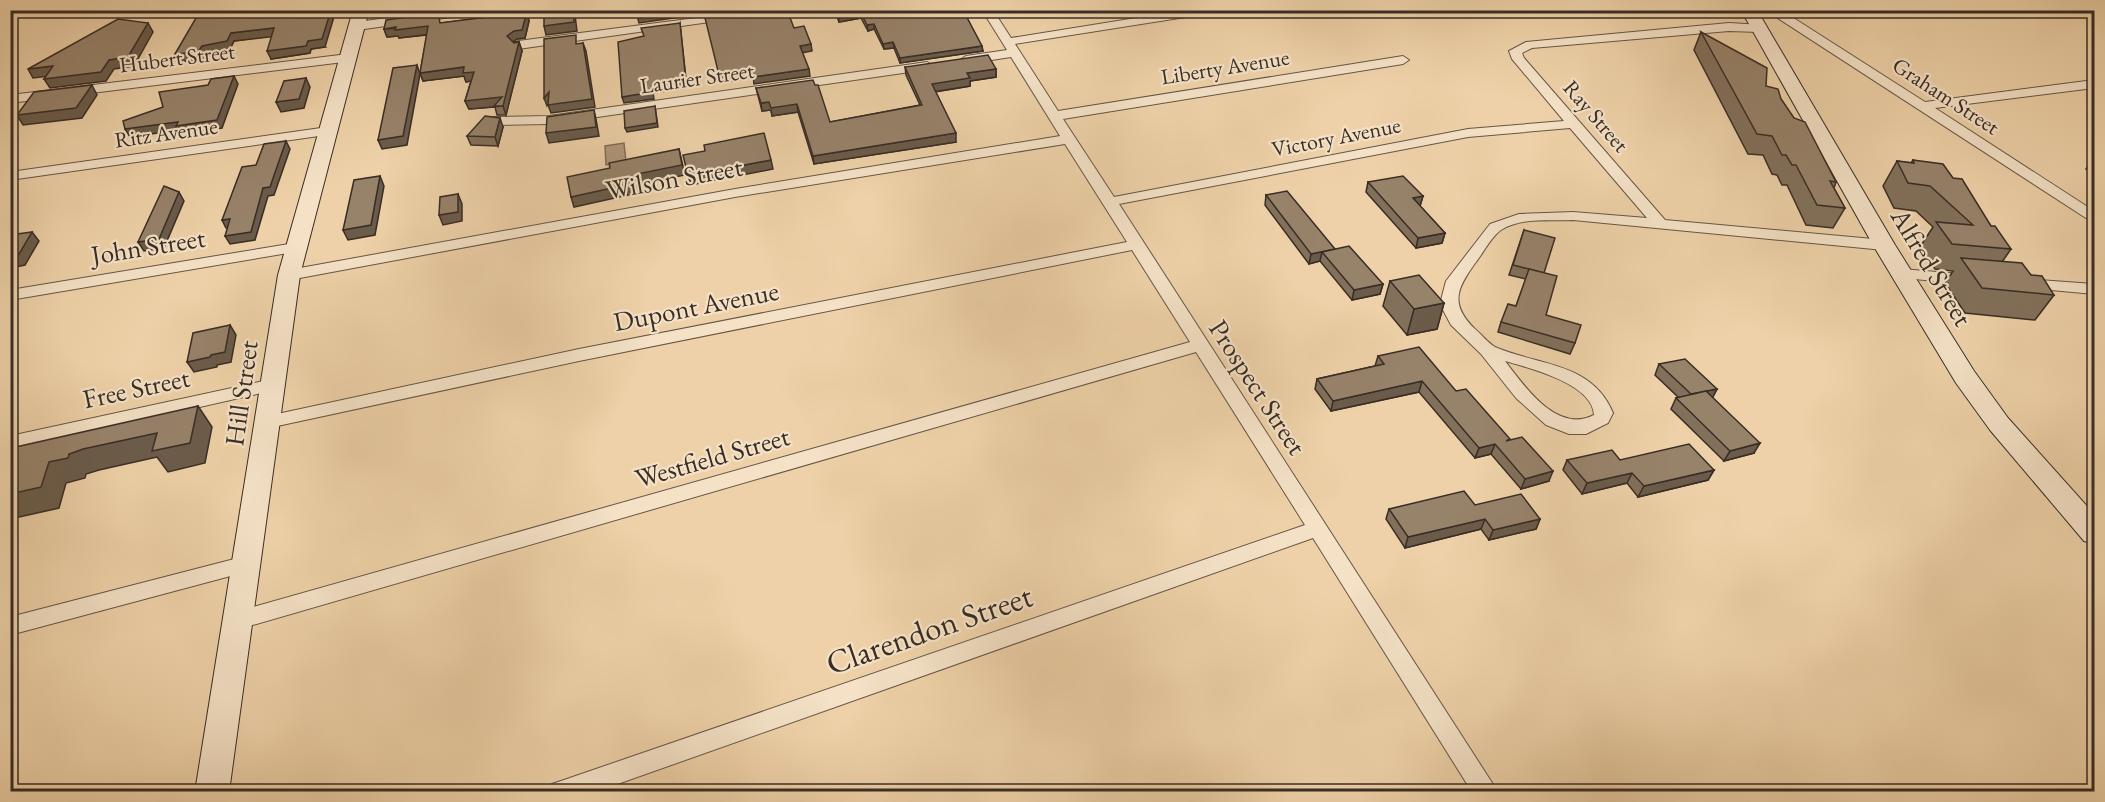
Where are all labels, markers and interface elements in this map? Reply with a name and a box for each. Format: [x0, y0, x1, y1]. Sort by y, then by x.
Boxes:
street label: Hubert Street [118, 37, 237, 79]
street label: Liberty Avenue [1159, 42, 1292, 91]
street label: Graham Street [1887, 51, 2005, 141]
street label: Laurier Street [638, 56, 756, 100]
street label: Ray Street [1557, 74, 1635, 158]
street label: Victory Avenue [1269, 110, 1403, 164]
street label: Ritz Avenue [113, 111, 220, 155]
street label: Wilson Street [603, 149, 746, 207]
street label: Alfred Street [1883, 201, 1981, 333]
street label: John Street [86, 220, 208, 273]
street label: Dupont Avenue [610, 273, 782, 339]
street label: Prospect Street [1201, 313, 1315, 462]
street label: Hill Street [216, 337, 266, 448]
street label: Free Street [79, 360, 193, 416]
street label: Westfield Street [631, 418, 794, 496]
street label: Clarendon Street [820, 573, 1038, 684]

